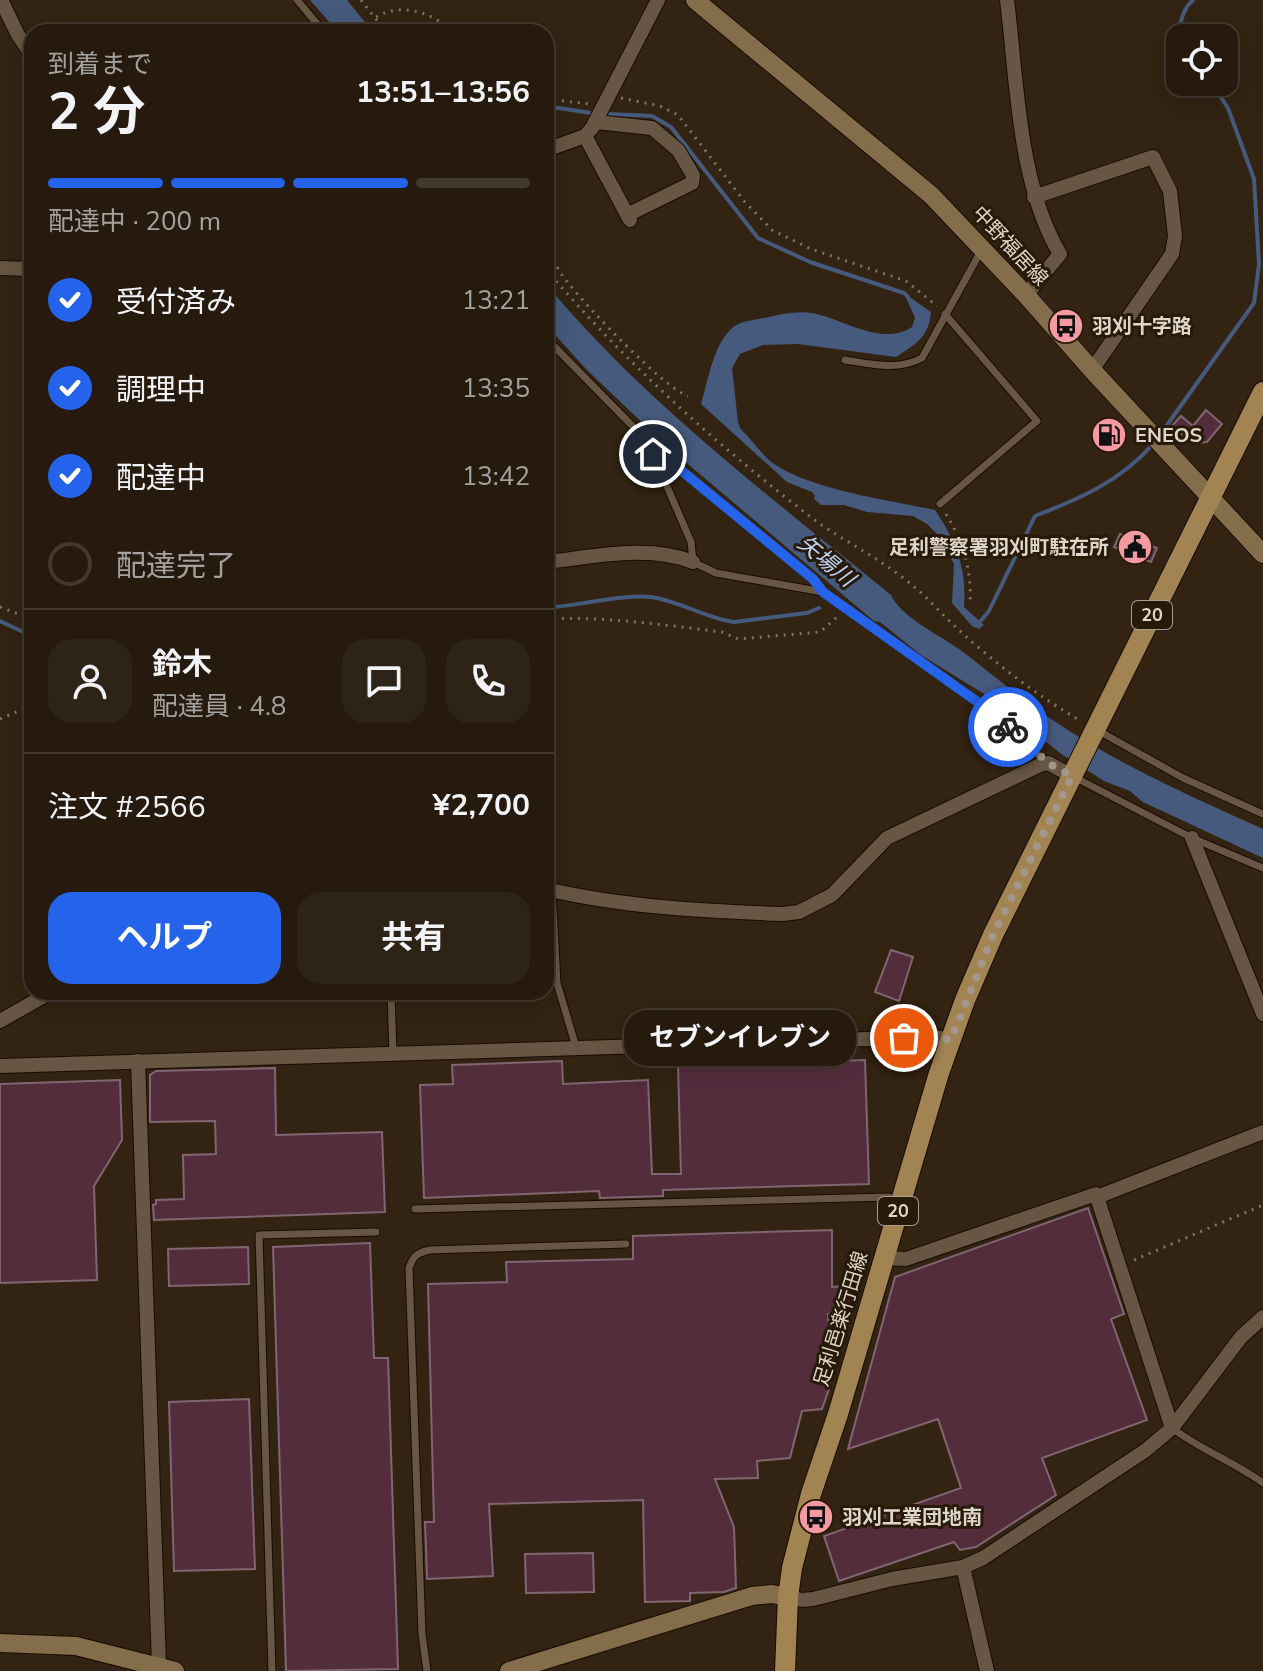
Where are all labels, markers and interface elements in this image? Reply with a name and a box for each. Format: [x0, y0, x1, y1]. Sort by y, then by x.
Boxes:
map controls [1166, 24, 1238, 96]
button: locate [1166, 24, 1238, 96]
text: 到着まで [48, 47, 152, 82]
text: 13:51–13:56 [356, 72, 530, 113]
text: 2 分 [48, 76, 145, 147]
street label: 中野福居線 [966, 200, 1054, 292]
text: 配達中 · 200 m [48, 204, 221, 239]
icon: check [48, 278, 92, 322]
text: 受付済み [116, 282, 236, 323]
text: 13:21 [462, 283, 530, 318]
bus stop icon: 羽刈十字路 [1047, 307, 1085, 345]
place label: 羽刈十字路 [1092, 313, 1192, 340]
icon: check [48, 366, 92, 410]
text: 調理中 [116, 370, 206, 411]
text: 13:35 [462, 371, 530, 406]
fuel station icon: ENEOS [1090, 416, 1128, 454]
pin [619, 420, 687, 488]
place label: ENEOS [1135, 422, 1202, 449]
icon: home [631, 432, 675, 476]
icon: check [48, 454, 92, 498]
text: 配達中 [116, 458, 206, 499]
text: 13:42 [462, 459, 530, 494]
water label: 矢場川 [791, 528, 862, 595]
public building icon: 足利警察署羽刈町駐在所 [1116, 528, 1154, 566]
place label: 足利警察署羽刈町駐在所 [889, 534, 1109, 561]
text: 配達完了 [116, 546, 236, 587]
road number: 20 [1132, 601, 1172, 629]
button: person [48, 639, 132, 723]
button: chat [342, 639, 426, 723]
button: phone [446, 639, 530, 723]
text: 鈴木 [152, 644, 212, 685]
courier [968, 687, 1048, 767]
text: 配達員 · 4.8 [152, 689, 286, 724]
icon: bike [986, 705, 1030, 749]
text: ¥2,700 [433, 785, 530, 826]
text: 注文 #2566 [48, 787, 206, 828]
button: ヘルプ [48, 892, 281, 984]
button: 共有 [297, 892, 530, 984]
pin [870, 1004, 938, 1072]
callout: セブンイレブン [624, 1010, 856, 1066]
icon: bag [882, 1016, 926, 1060]
text: セブンイレブン [649, 1020, 831, 1055]
road number: 20 [878, 1197, 918, 1225]
street label: 足利邑楽行田線 [808, 1248, 874, 1390]
bus stop icon: 羽刈工業団地南 [797, 1498, 835, 1536]
place label: 羽刈工業団地南 [842, 1504, 982, 1531]

